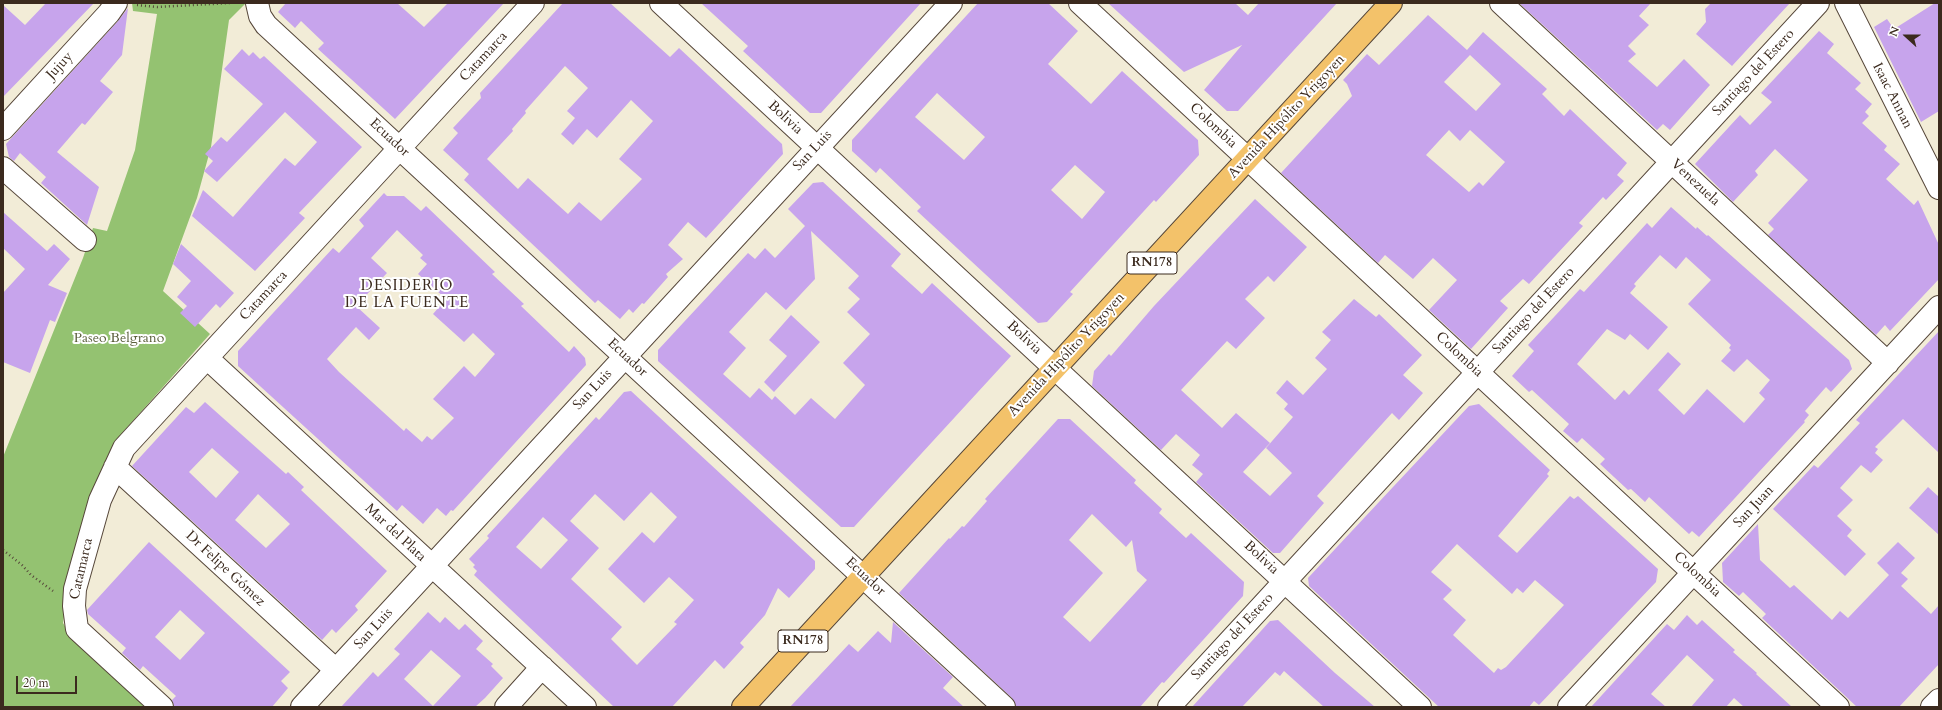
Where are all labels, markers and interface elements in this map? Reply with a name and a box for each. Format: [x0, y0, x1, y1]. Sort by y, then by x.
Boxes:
north arrow [1886, 16, 1926, 56]
text: N [1886, 24, 1903, 39]
street label: Santiago del Estero [1709, 26, 1799, 120]
street label: Catamarca [456, 28, 512, 86]
street label: Jujuy [43, 49, 77, 83]
street label: Avenida Hipólito Yrigoyen [1225, 52, 1349, 182]
street label: Isaac Annan [1868, 60, 1916, 132]
street label: Bolivia [764, 98, 806, 138]
street label: Colombia [1186, 100, 1240, 152]
street label: Ecuador [365, 115, 413, 161]
street label: San Luis [790, 127, 836, 175]
street label: Venezuela [1667, 156, 1723, 210]
road number: RN178 [1127, 252, 1177, 274]
street label: Santiago del Estero [1489, 264, 1579, 358]
street label: Catamarca [236, 267, 292, 325]
district label: DESIDERIO DE LA FUENTE [345, 278, 469, 313]
street label: Avenida Hipólito Yrigoyen [1005, 290, 1129, 420]
street label: Bolivia [1003, 318, 1045, 358]
street label: Colombia [1432, 329, 1486, 381]
park label: Paseo Belgrano [74, 331, 164, 347]
street label: Ecuador [603, 335, 651, 381]
street label: San Luis [570, 366, 616, 414]
street label: San Juan [1730, 483, 1778, 531]
street label: Mar del Plata [361, 500, 429, 566]
street label: Dr Felipe Gómez [182, 528, 268, 610]
street label: Catamarca [67, 537, 97, 601]
street label: Bolivia [1240, 538, 1282, 578]
street label: Colombia [1670, 549, 1724, 601]
street label: Ecuador [841, 554, 889, 600]
street label: Santiago del Estero [1188, 590, 1278, 684]
street label: San Luis [351, 605, 397, 653]
road number: RN178 [778, 630, 828, 652]
scale bar [18, 668, 79, 694]
text: 20 m [23, 675, 49, 691]

